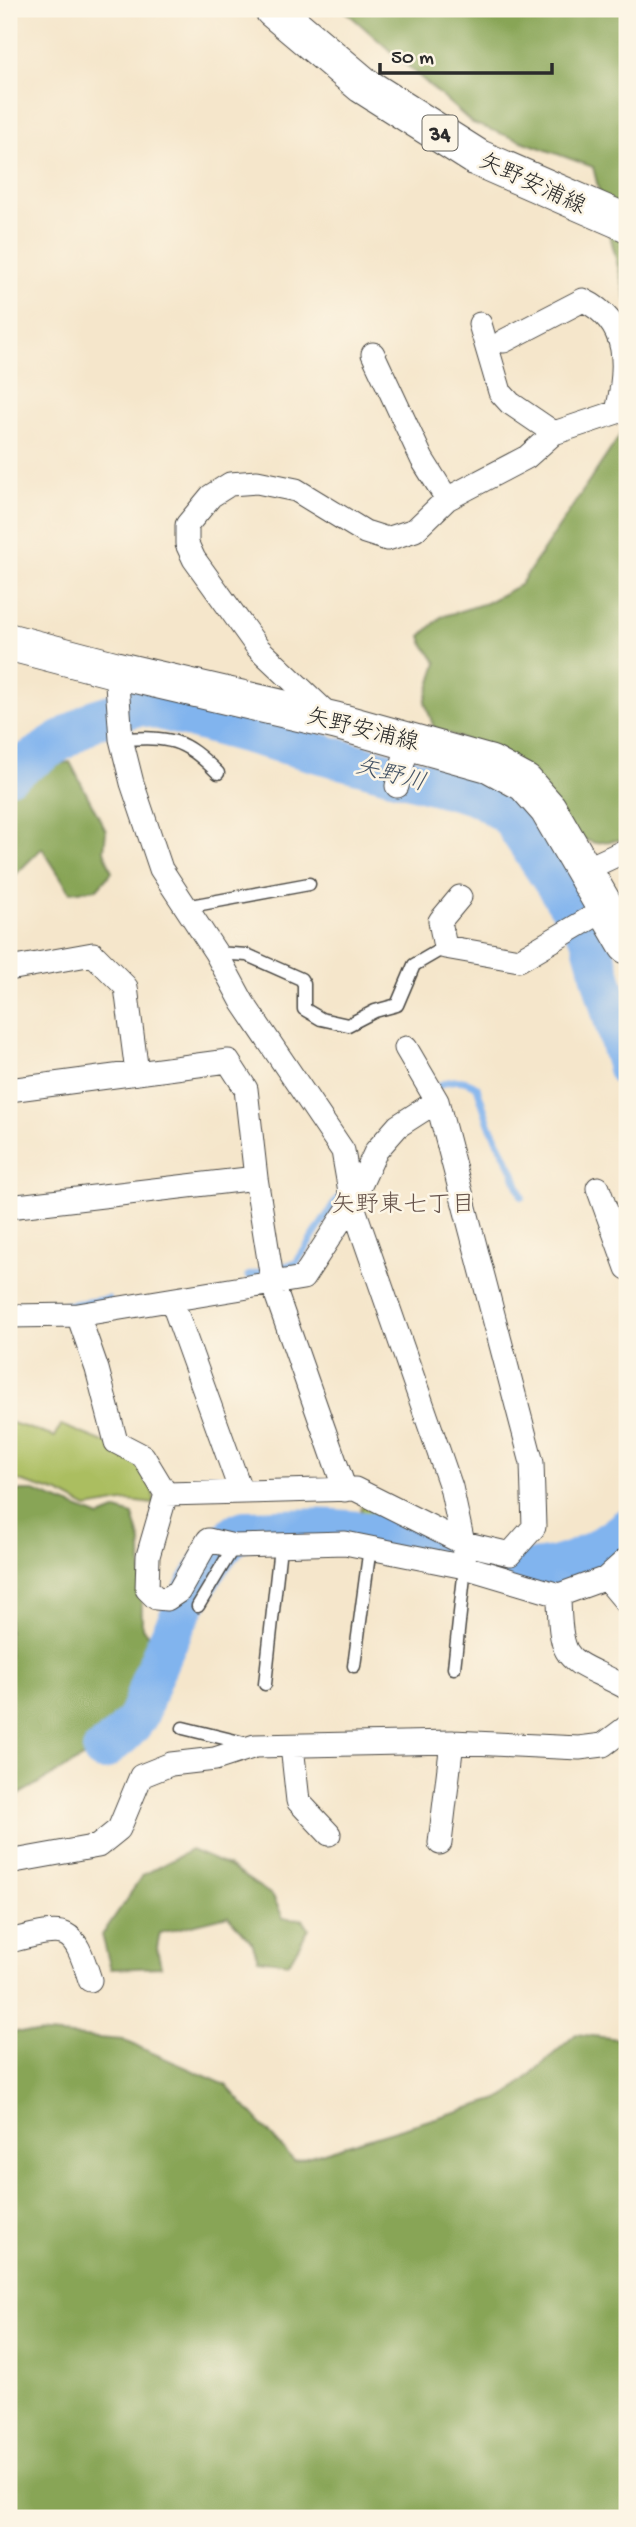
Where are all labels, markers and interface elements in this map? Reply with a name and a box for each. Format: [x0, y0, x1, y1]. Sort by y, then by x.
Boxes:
scale bar [380, 32, 552, 76]
text: 50 m [391, 47, 434, 72]
road number: 34 [422, 116, 458, 150]
street label: 矢野安浦線 [474, 148, 590, 222]
street label: 矢野安浦線 [303, 703, 421, 758]
water label: 矢野川 [352, 753, 429, 800]
district label: 矢野東七丁目 [331, 1191, 475, 1221]

